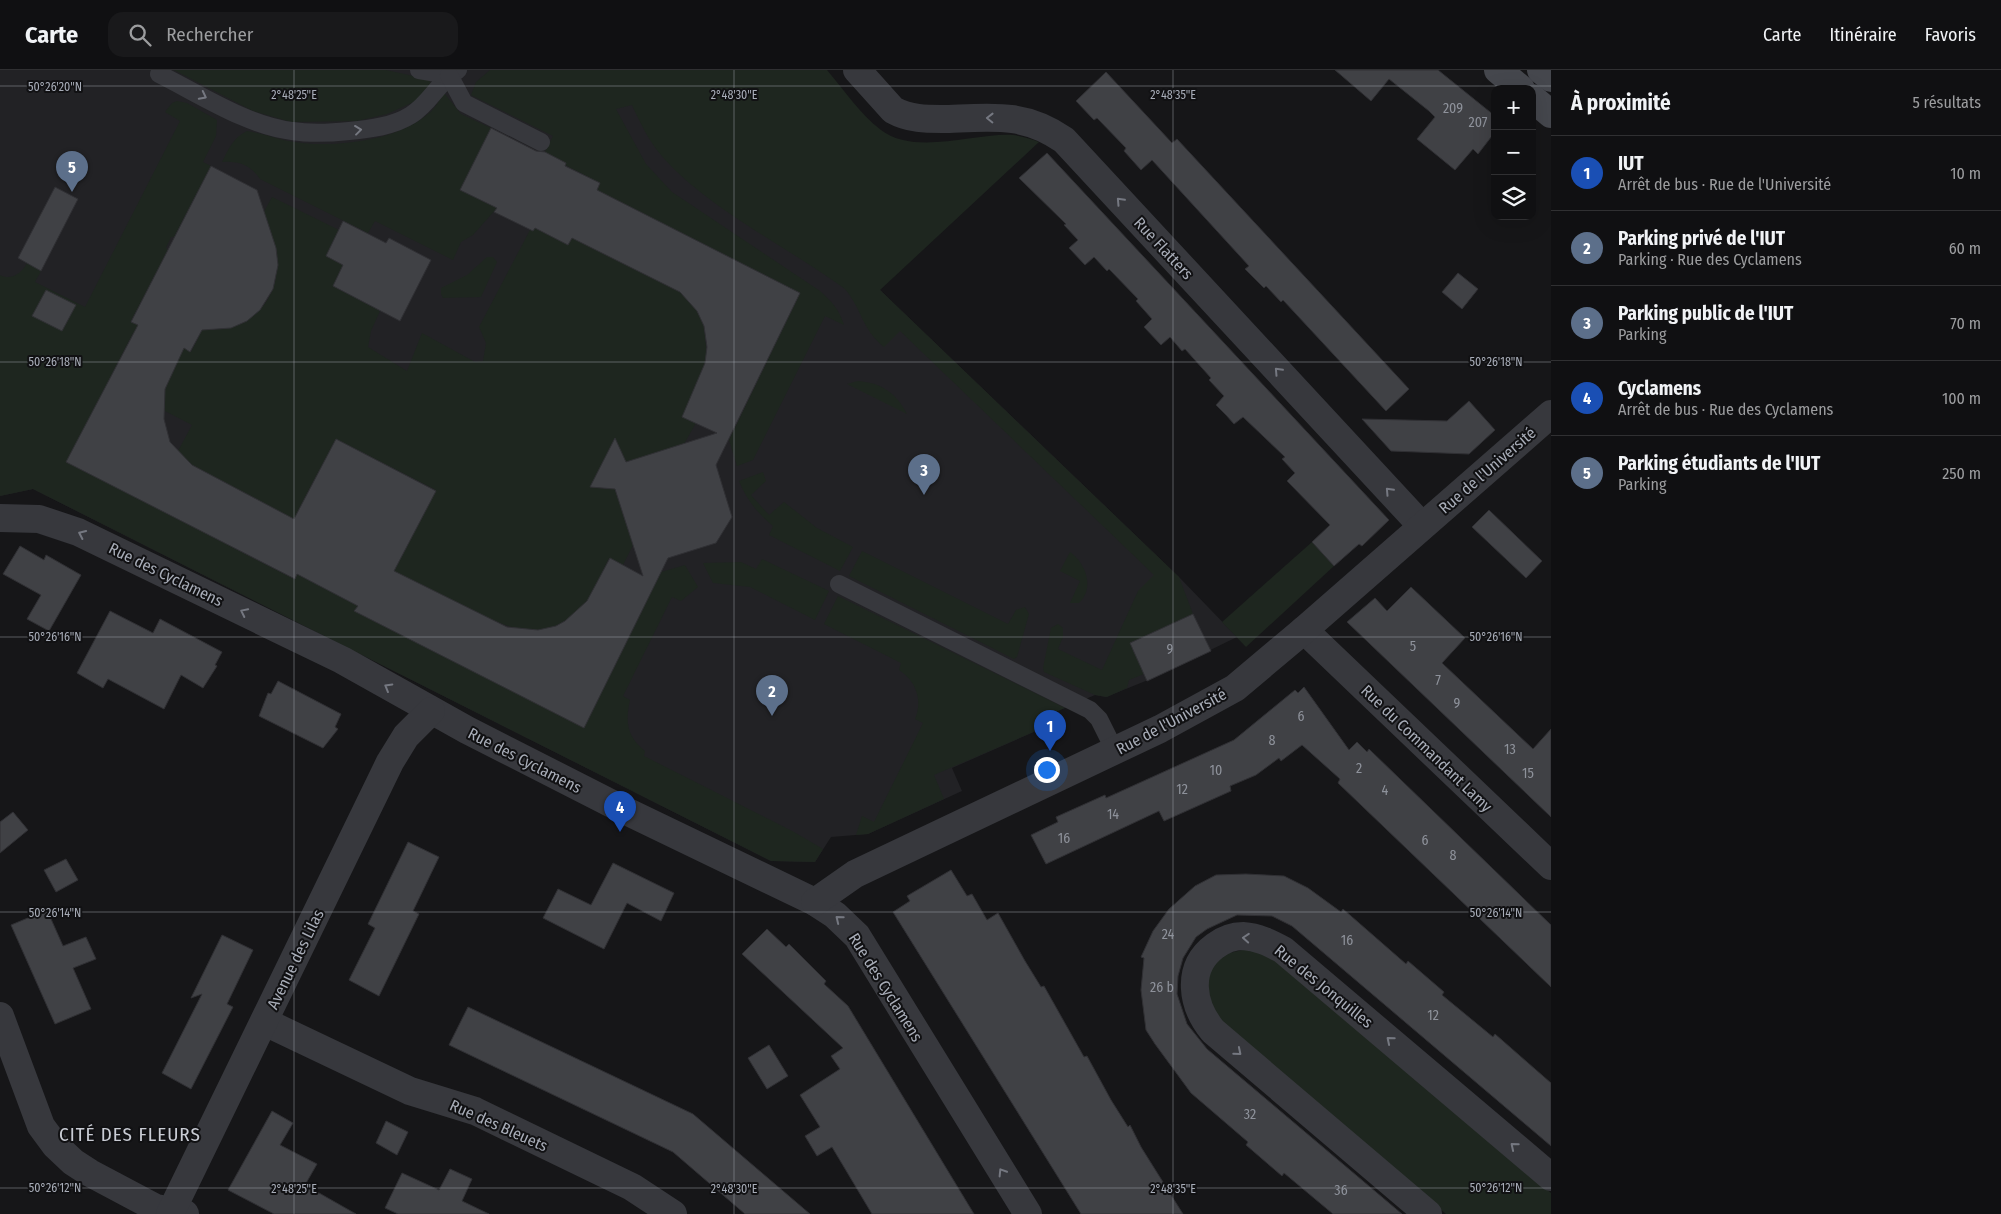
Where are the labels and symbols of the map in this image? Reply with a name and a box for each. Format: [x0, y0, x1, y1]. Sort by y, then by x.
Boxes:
text: 50°26'20"N [28, 80, 82, 94]
text: 2°48'25"E [271, 88, 317, 102]
text: 2°48'30"E [711, 88, 758, 102]
text: 2°48'35"E [1150, 88, 1196, 102]
one-way arrow [198, 90, 207, 100]
house number: 209 [1443, 100, 1463, 117]
one-way arrow [985, 113, 993, 123]
house number: 207 [1469, 114, 1488, 131]
one-way arrow [354, 125, 362, 136]
pin: 5 [56, 151, 88, 192]
one-way arrow [1117, 197, 1126, 206]
street label: Rue Flatters [1130, 213, 1197, 283]
text: 50°26'18"N [28, 355, 82, 369]
text: 50°26'18"N [1469, 355, 1523, 369]
one-way arrow [1275, 368, 1284, 377]
street label: Rue de l'Université [1435, 423, 1540, 518]
pin: 3 [908, 454, 940, 495]
one-way arrow [1386, 487, 1395, 496]
one-way arrow [78, 530, 87, 540]
street label: Rue des Cyclamens [106, 539, 226, 610]
one-way arrow [240, 608, 249, 619]
text: 50°26'16"N [28, 630, 82, 644]
text: 50°26'16"N [1469, 630, 1523, 644]
house number: 5 [1410, 638, 1416, 655]
house number: 9 [1167, 641, 1174, 658]
house number: 7 [1435, 672, 1441, 689]
pin: 2 [756, 675, 788, 716]
street label: Rue du Commandant Lamy [1357, 681, 1497, 816]
one-way arrow [385, 683, 394, 693]
street label: Rue de l'Université [1113, 684, 1230, 759]
house number: 9 [1454, 695, 1461, 712]
house number: 6 [1298, 708, 1305, 725]
pin: 1 [1034, 710, 1066, 751]
street label: Rue des Cyclamens [465, 724, 585, 797]
house number: 8 [1269, 732, 1276, 749]
house number: 13 [1504, 741, 1516, 758]
your location [1034, 757, 1060, 783]
house number: 2 [1356, 760, 1362, 777]
house number: 10 [1210, 762, 1222, 779]
house number: 15 [1522, 765, 1534, 782]
house number: 12 [1176, 781, 1188, 798]
house number: 4 [1382, 782, 1389, 799]
pin: 4 [604, 791, 636, 832]
house number: 14 [1107, 806, 1119, 823]
house number: 16 [1058, 830, 1070, 847]
house number: 6 [1422, 832, 1429, 849]
house number: 8 [1450, 847, 1457, 864]
text: 50°26'14"N [29, 906, 81, 920]
street label: Avenue des Lilas [263, 906, 328, 1012]
text: 50°26'14"N [1470, 906, 1522, 920]
one-way arrow [836, 916, 845, 924]
house number: 24 [1162, 926, 1175, 943]
street label: Rue des Cyclamens [845, 929, 927, 1045]
one-way arrow [1242, 932, 1250, 943]
house number: 16 [1341, 932, 1353, 949]
street label: Rue des Jonquilles [1271, 941, 1377, 1032]
house number: 26 b [1150, 979, 1174, 996]
house number: 12 [1427, 1007, 1439, 1024]
one-way arrow [1387, 1038, 1396, 1046]
one-way arrow [1232, 1046, 1241, 1055]
street label: Rue des Bleuets [447, 1095, 551, 1156]
house number: 32 [1244, 1106, 1256, 1123]
district label: CITÉ DES FLEURS [59, 1123, 201, 1146]
one-way arrow [1511, 1143, 1520, 1151]
one-way arrow [999, 1169, 1008, 1178]
text: 50°26'12"N [29, 1181, 81, 1195]
text: 50°26'12"N [1470, 1181, 1522, 1195]
text: 2°48'25"E [271, 1182, 317, 1196]
text: 2°48'30"E [711, 1182, 758, 1196]
text: 2°48'35"E [1150, 1182, 1196, 1196]
house number: 36 [1334, 1182, 1348, 1199]

